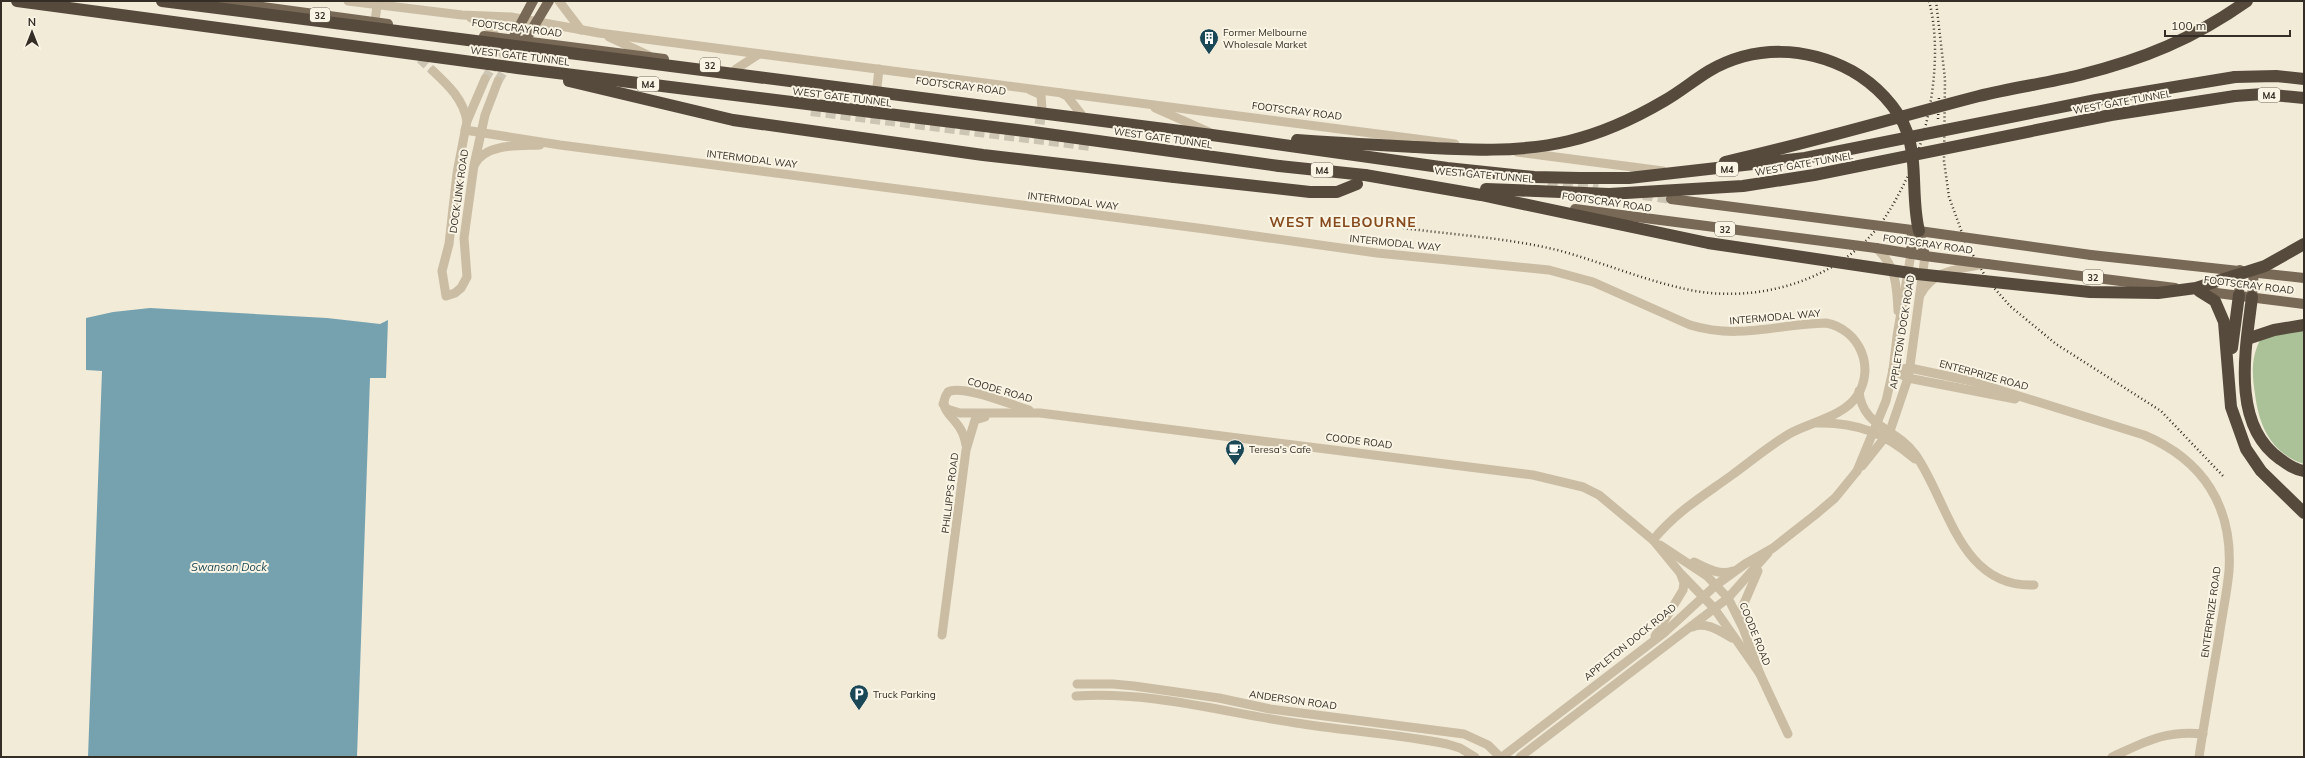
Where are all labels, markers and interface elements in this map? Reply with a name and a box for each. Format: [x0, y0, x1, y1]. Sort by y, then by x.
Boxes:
road number: 32 [310, 8, 330, 22]
north arrow [12, 12, 52, 52]
scale bar [2165, 12, 2290, 38]
text: N [28, 15, 36, 29]
street label: FOOTSCRAY ROAD [471, 16, 563, 40]
text: 100 m [2171, 18, 2206, 33]
place label: Former Melbourne Wholesale Market [1223, 26, 1308, 51]
building icon: Former Melbourne Wholesale Market [1198, 27, 1220, 55]
street label: WEST GATE TUNNEL [470, 43, 571, 69]
road number: 32 [700, 58, 720, 72]
street label: FOOTSCRAY ROAD [915, 74, 1007, 98]
road number: M4 [637, 77, 659, 91]
street label: WEST GATE TUNNEL [792, 84, 893, 110]
street label: WEST GATE TUNNEL [2072, 87, 2173, 117]
road number: M4 [2258, 88, 2280, 102]
street label: FOOTSCRAY ROAD [1251, 99, 1343, 123]
street label: WEST GATE TUNNEL [1113, 125, 1214, 151]
street label: INTERMODAL WAY [706, 147, 799, 171]
street label: DOCK LINK ROAD [447, 148, 471, 234]
street label: WEST GATE TUNNEL [1754, 149, 1855, 179]
road number: M4 [1716, 162, 1738, 176]
road number: M4 [1311, 163, 1333, 177]
street label: WEST GATE TUNNEL [1434, 164, 1535, 186]
street label: INTERMODAL WAY [1027, 189, 1120, 213]
street label: FOOTSCRAY ROAD [1561, 189, 1653, 215]
district label: WEST MELBOURNE [1269, 213, 1417, 231]
road number: 32 [1715, 222, 1735, 236]
street label: FOOTSCRAY ROAD [1882, 231, 1974, 257]
street label: INTERMODAL WAY [1349, 232, 1442, 254]
road number: 32 [2083, 270, 2103, 284]
street label: FOOTSCRAY ROAD [2203, 273, 2295, 297]
street label: APPLETON DOCK ROAD [1887, 274, 1917, 390]
street label: INTERMODAL WAY [1729, 306, 1822, 327]
street label: ENTERPRIZE ROAD [1938, 357, 2030, 393]
street label: COODE ROAD [966, 374, 1034, 406]
street label: COODE ROAD [1325, 430, 1393, 452]
cafe icon: Teresa's Cafe [1224, 438, 1246, 466]
place label: Teresa's Cafe [1249, 443, 1311, 456]
street label: PHILLIPPS ROAD [939, 452, 961, 534]
water label: Swanson Dock [191, 560, 267, 574]
street label: ENTERPRIZE ROAD [2198, 566, 2224, 658]
street label: COODE ROAD [1736, 600, 1774, 668]
street label: APPLETON DOCK ROAD [1581, 601, 1679, 683]
parking icon: Truck Parking [848, 683, 870, 711]
street label: ANDERSON ROAD [1248, 687, 1338, 713]
place label: Truck Parking [873, 688, 936, 701]

